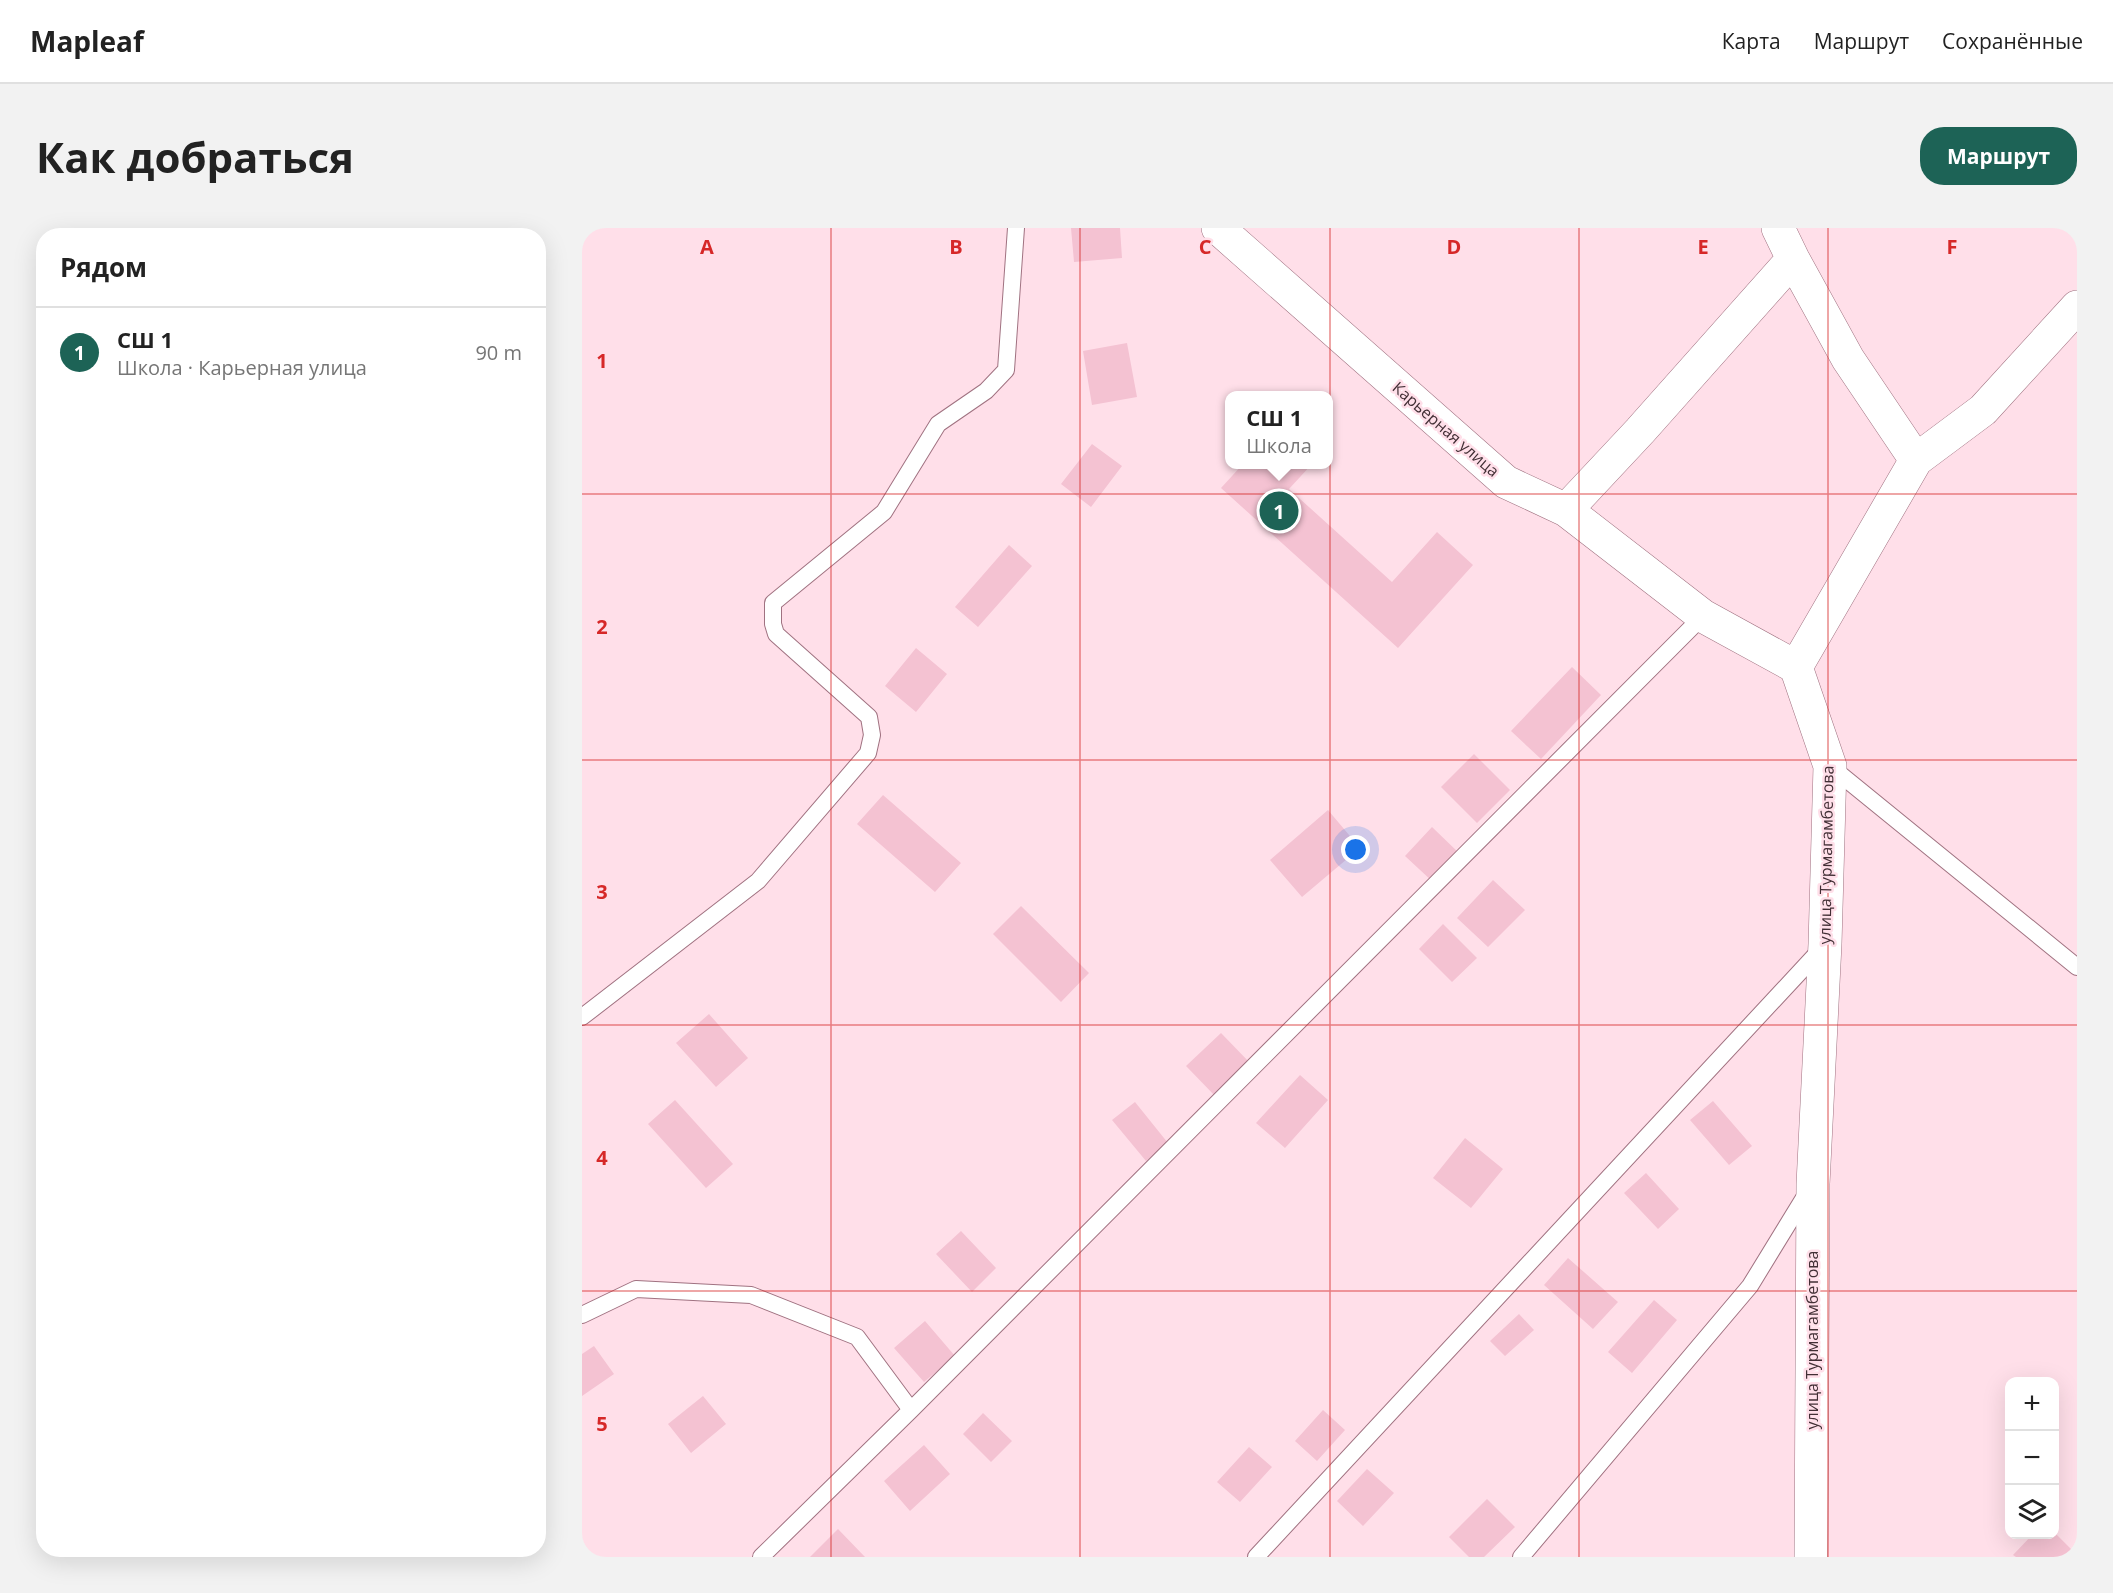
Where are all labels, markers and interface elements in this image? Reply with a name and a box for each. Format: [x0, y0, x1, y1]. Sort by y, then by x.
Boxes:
text: Mapleaf [30, 22, 144, 60]
text: Карта [1722, 27, 1781, 55]
text: Маршрут [1814, 27, 1909, 55]
text: Сохранённые [1942, 27, 2083, 55]
button: Маршрут [1920, 127, 2077, 185]
text: Как добраться [36, 128, 354, 185]
text: A [700, 233, 714, 260]
text: B [949, 233, 963, 260]
text: C [1199, 233, 1212, 260]
text: D [1447, 233, 1461, 260]
text: E [1697, 233, 1709, 260]
text: F [1947, 233, 1957, 260]
text: Рядом [60, 249, 147, 285]
text: СШ 1 [117, 324, 173, 354]
text: 1 [74, 339, 85, 366]
text: 90 m [475, 339, 522, 366]
text: 1 [596, 347, 608, 374]
text: Школа · Карьерная улица [117, 354, 367, 381]
street label: Карьерная улица [1388, 376, 1504, 482]
popup [1225, 391, 1333, 469]
text: СШ 1 [1246, 402, 1302, 432]
text: Школа [1246, 432, 1312, 459]
pin: 1 [1260, 488, 1298, 534]
text: 2 [596, 613, 608, 640]
street label: улица Турмагамбетова [1813, 765, 1839, 945]
your location [1341, 835, 1370, 864]
text: 3 [596, 878, 608, 905]
text: 4 [596, 1144, 608, 1171]
street label: улица Турмагамбетова [1801, 1251, 1823, 1429]
map controls [2005, 1377, 2059, 1539]
button: + [2005, 1377, 2059, 1431]
text: 5 [596, 1410, 608, 1437]
button: − [2005, 1431, 2059, 1485]
button: layers [2005, 1485, 2059, 1539]

